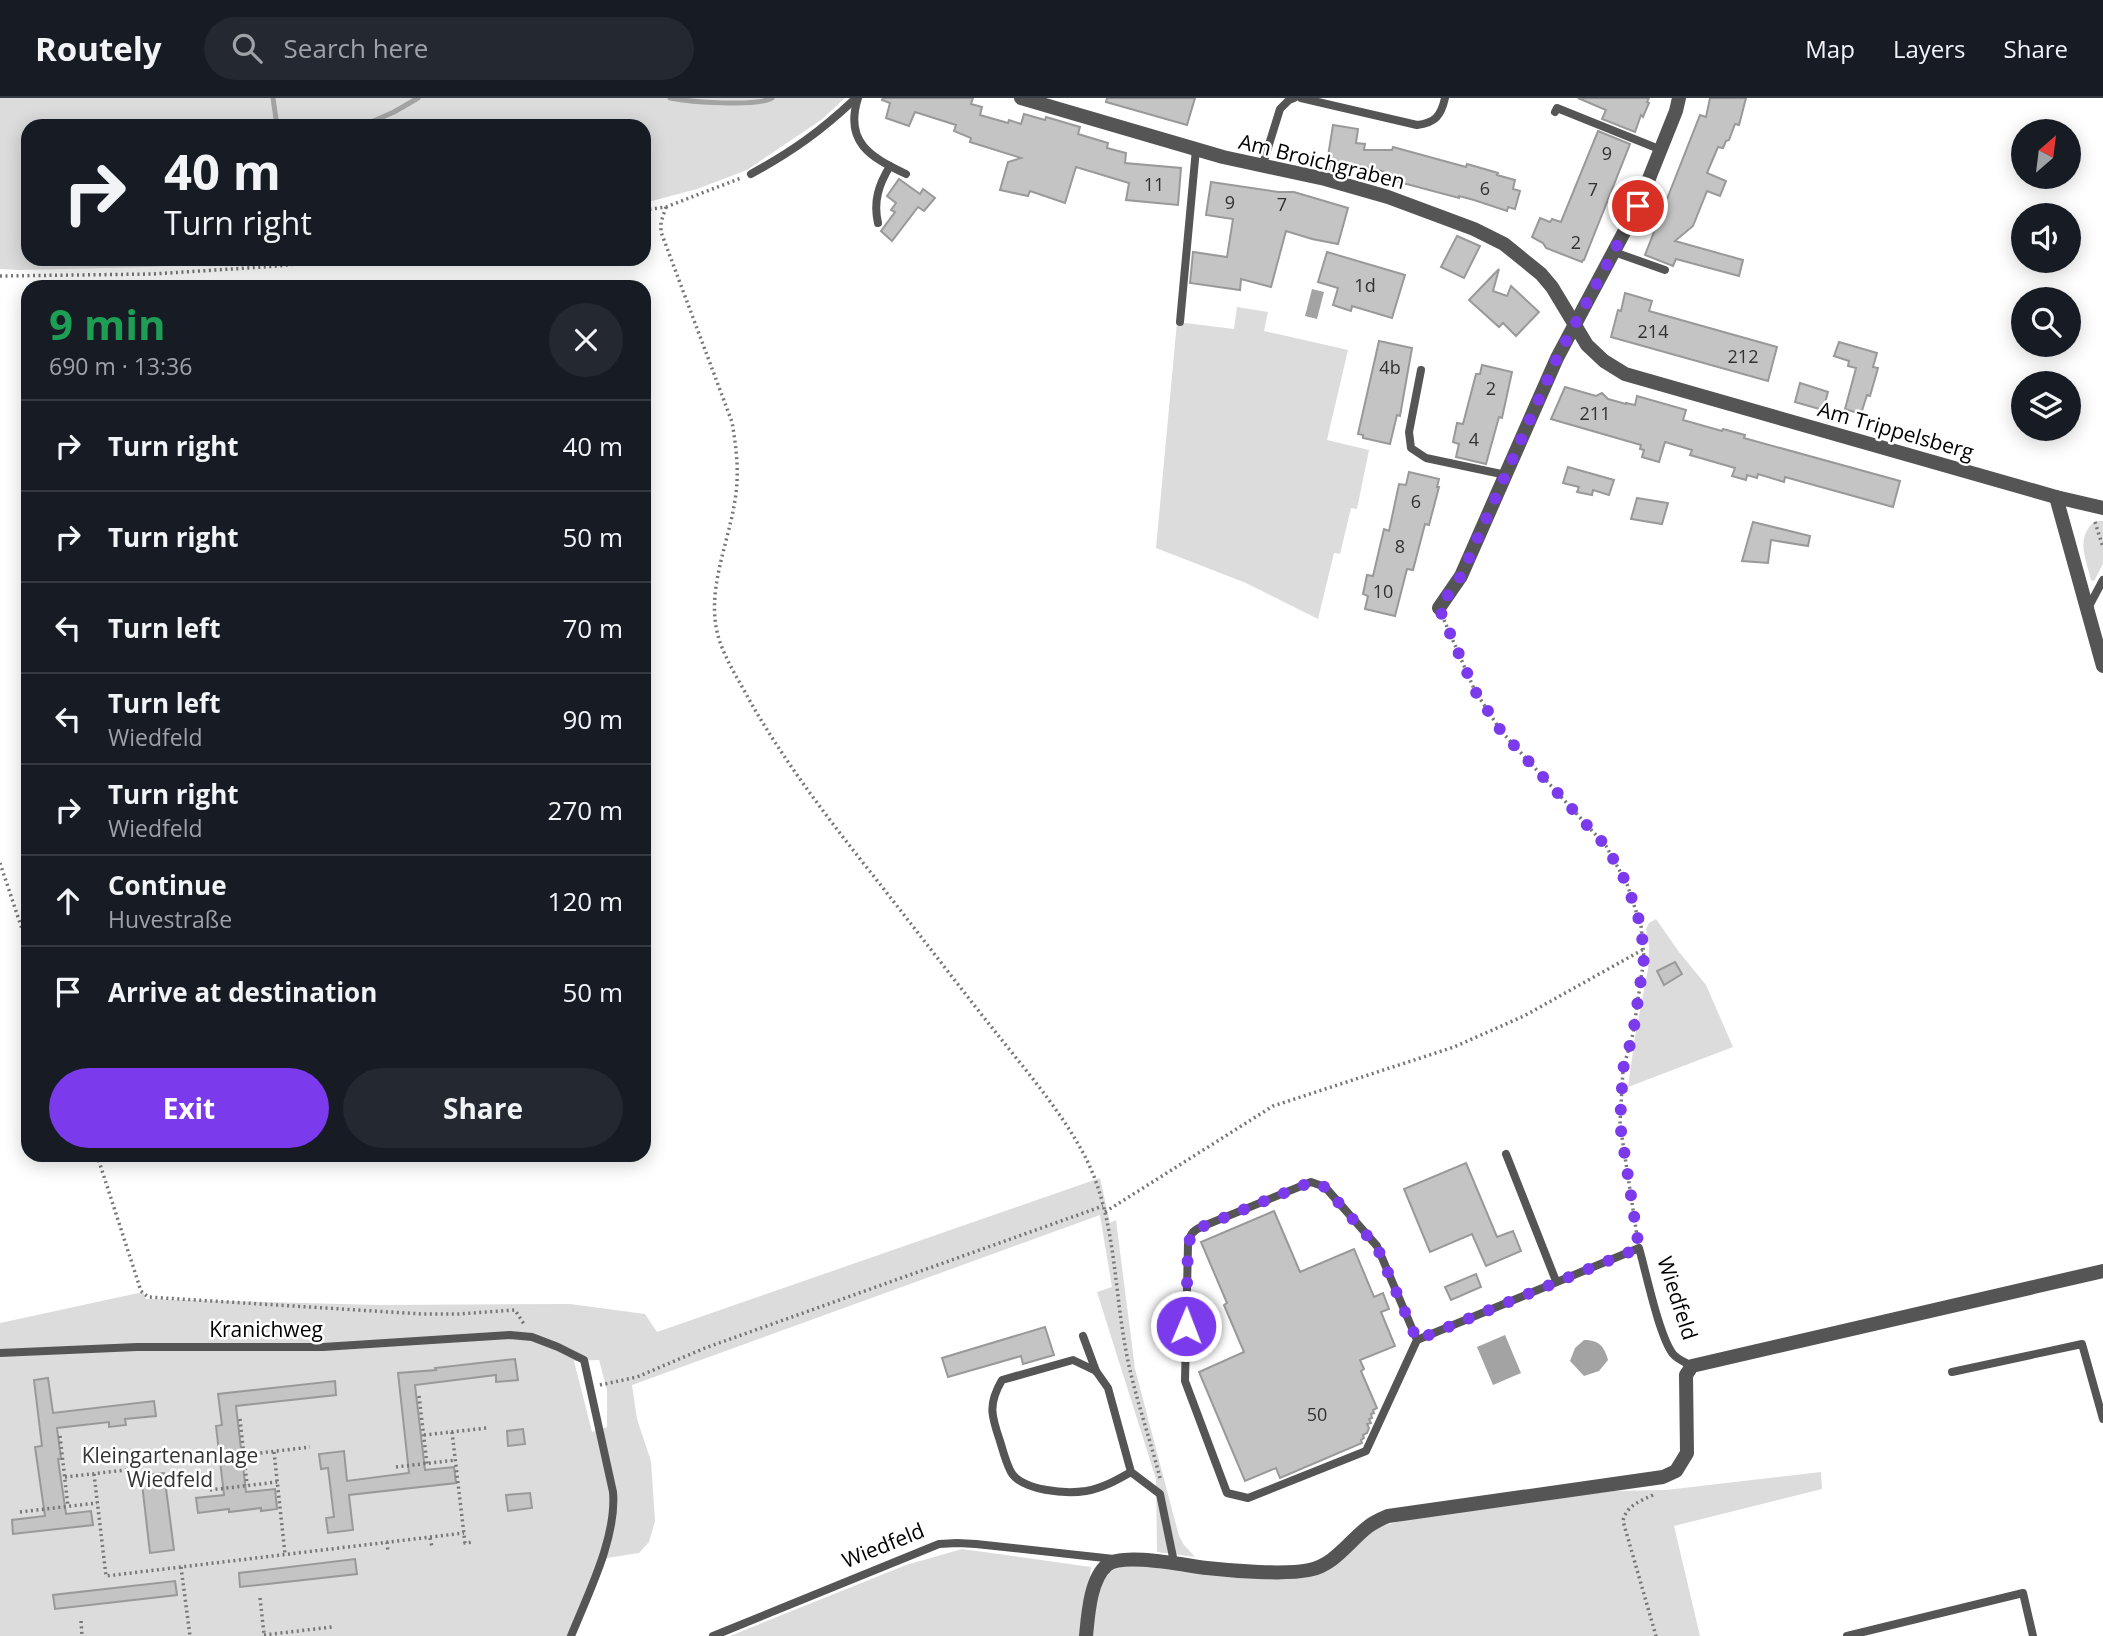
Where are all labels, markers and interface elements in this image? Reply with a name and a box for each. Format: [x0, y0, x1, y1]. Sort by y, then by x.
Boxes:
search box [204, 17, 694, 80]
text: Routely [35, 26, 162, 71]
icon: search [228, 29, 266, 67]
text: Search here [284, 30, 428, 66]
text: Map [1805, 32, 1855, 65]
text: Layers [1893, 32, 1966, 65]
text: Share [2004, 32, 2068, 65]
north arrow [2011, 119, 2081, 189]
map controls [2011, 119, 2081, 441]
street label: Am Broichgraben [1236, 127, 1408, 195]
text: 40 m [164, 138, 281, 204]
house number: 9 [1602, 141, 1612, 165]
icon: right [49, 147, 140, 238]
house number: 11 [1144, 172, 1164, 196]
house number: 6 [1480, 176, 1490, 200]
pin [1608, 176, 1668, 236]
house number: 7 [1588, 177, 1598, 201]
icon: arrive [1619, 187, 1657, 225]
house number: 9 [1225, 190, 1235, 214]
house number: 7 [1277, 192, 1287, 216]
text: Turn right [164, 201, 312, 244]
button: sound [2011, 203, 2081, 273]
house number: 2 [1571, 230, 1581, 254]
house number: 1d [1354, 273, 1376, 297]
button: search [2011, 287, 2081, 357]
text: 9 min [49, 295, 166, 352]
button: close [549, 303, 623, 377]
house number: 214 [1638, 319, 1668, 343]
house number: 212 [1728, 344, 1758, 368]
text: 690 m · 13:36 [49, 350, 192, 382]
house number: 4b [1379, 355, 1401, 379]
button: layers [2011, 371, 2081, 441]
house number: 2 [1486, 376, 1496, 400]
street label: Am Trippelsberg [1815, 394, 1977, 466]
house number: 211 [1580, 401, 1610, 425]
icon: right [49, 427, 87, 465]
house number: 4 [1469, 427, 1479, 451]
text: Turn right [108, 428, 239, 464]
text: 40 m [562, 428, 623, 464]
house number: 6 [1411, 489, 1421, 513]
icon: right [49, 518, 87, 556]
text: Turn right [108, 519, 239, 555]
text: 50 m [562, 519, 623, 555]
house number: 8 [1395, 534, 1405, 558]
house number: 10 [1373, 579, 1393, 603]
icon: left [49, 609, 87, 647]
text: Turn left [108, 610, 220, 646]
text: 70 m [562, 610, 623, 646]
text: Turn left [108, 685, 220, 721]
icon: left [49, 700, 87, 738]
text: 90 m [562, 701, 623, 737]
text: Wiedfeld [108, 721, 203, 753]
text: Turn right [108, 776, 239, 812]
icon: right [49, 791, 87, 829]
text: 270 m [548, 792, 623, 828]
text: Wiedfeld [108, 812, 203, 844]
text: Continue [108, 867, 227, 903]
icon: ahead [49, 882, 87, 920]
text: 120 m [548, 883, 623, 919]
text: Huvestraße [108, 903, 232, 935]
icon: arrive [49, 973, 87, 1011]
text: Arrive at destination [108, 974, 377, 1010]
text: 50 m [562, 974, 623, 1010]
button: Exit [49, 1068, 329, 1148]
button: Share [343, 1068, 623, 1148]
street label: Wiedfeld [1651, 1253, 1705, 1343]
position arrow [1149, 1289, 1223, 1363]
street label: Kranichweg [209, 1315, 323, 1343]
house number: 50 [1307, 1402, 1327, 1426]
park label: Kleingartenanlage Wiedfeld [82, 1441, 258, 1493]
street label: Wiedfeld [838, 1516, 928, 1574]

